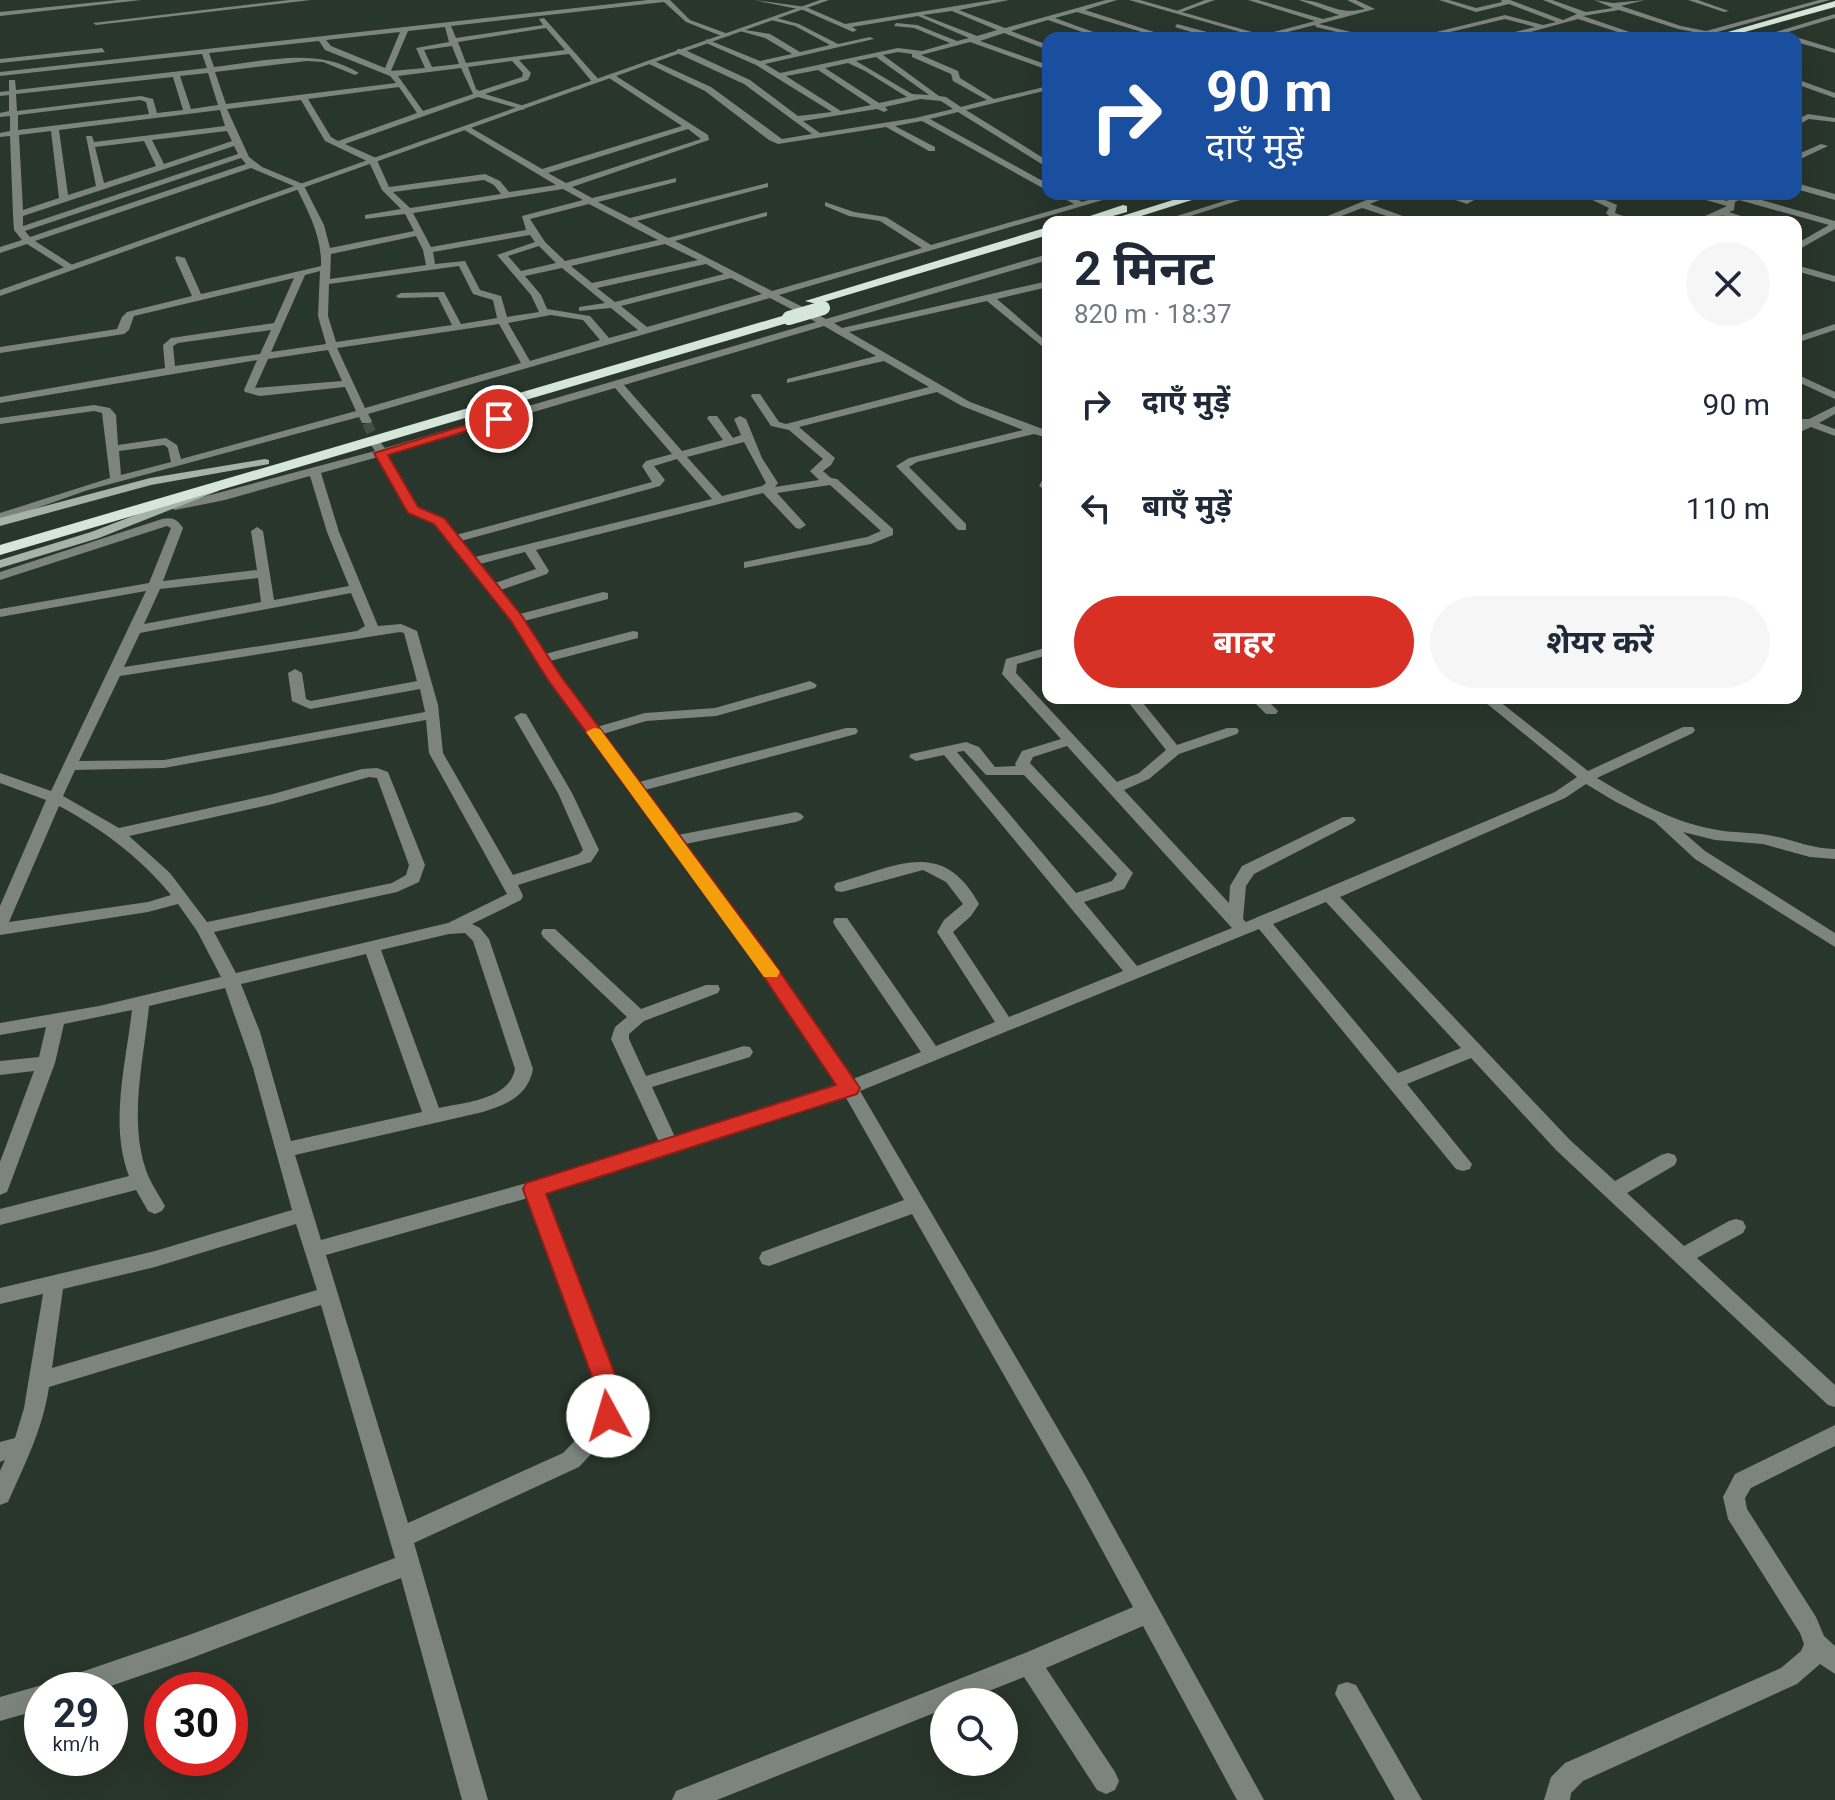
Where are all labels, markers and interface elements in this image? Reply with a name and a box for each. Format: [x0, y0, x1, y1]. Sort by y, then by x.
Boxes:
text: 90 m [1206, 59, 1333, 125]
icon: right [1074, 64, 1178, 168]
text: दाएँ मुड़ें [1206, 126, 1304, 168]
text: 2 मिनट [1074, 240, 1214, 297]
button: close [1686, 242, 1770, 326]
text: 820 m · 18:37 [1074, 299, 1232, 329]
icon: right [1074, 382, 1118, 426]
text: दाएँ मुड़ें [1142, 384, 1230, 419]
pin [465, 385, 533, 453]
text: 90 m [1703, 387, 1770, 422]
icon: arrive [477, 397, 521, 441]
icon: left [1074, 486, 1118, 530]
text: बाएँ मुड़ें [1142, 488, 1232, 523]
text: 110 m [1686, 491, 1770, 526]
button: बाहर [1074, 596, 1414, 688]
button: शेयर करें [1430, 596, 1770, 688]
position arrow [566, 1374, 650, 1458]
speed limit sign: 30 [144, 1672, 248, 1776]
map controls [930, 1688, 1018, 1776]
button: search [930, 1688, 1018, 1776]
text: 29 [53, 1690, 99, 1737]
text: km/h [53, 1732, 99, 1756]

